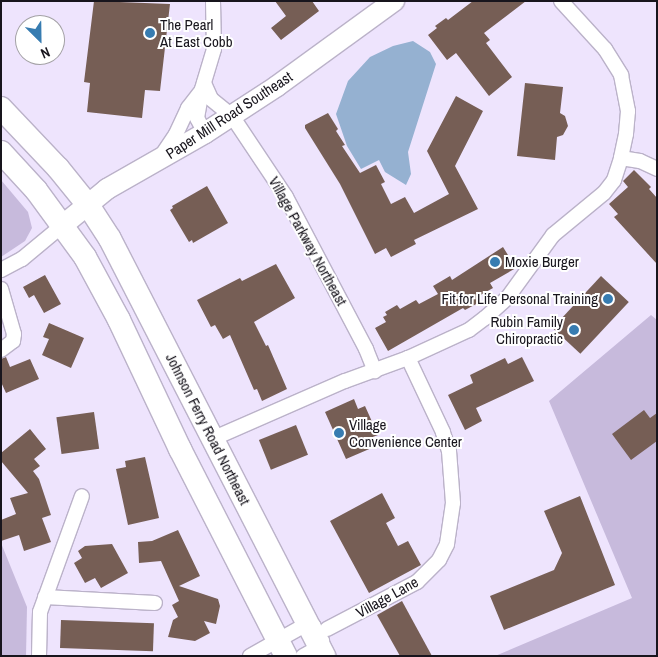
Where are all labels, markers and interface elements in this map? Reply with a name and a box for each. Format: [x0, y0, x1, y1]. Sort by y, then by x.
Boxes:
north arrow [15, 15, 65, 65]
place label: The Pearl At East Cobb [160, 15, 232, 50]
marker: The Pearl At East Cobb [144, 27, 156, 39]
text: N [38, 43, 53, 63]
street label: Paper Mill Road Southeast [162, 67, 296, 163]
street label: Village Parkway Northeast [265, 173, 351, 309]
place label: Moxie Burger [505, 253, 579, 271]
marker: Moxie Burger [489, 256, 501, 268]
place label: Fit for Life Personal Training [441, 290, 598, 308]
marker: Fit for Life Personal Training [602, 293, 614, 305]
place label: Rubin Family Chiropractic [490, 312, 563, 347]
marker: Rubin Family Chiropractic [567, 323, 581, 337]
street label: Johnson Ferry Road Northeast [162, 350, 254, 508]
place label: Village Convenience Center [349, 415, 462, 450]
marker: Village Convenience Center [333, 427, 345, 439]
street label: Village Lane [353, 573, 421, 621]

